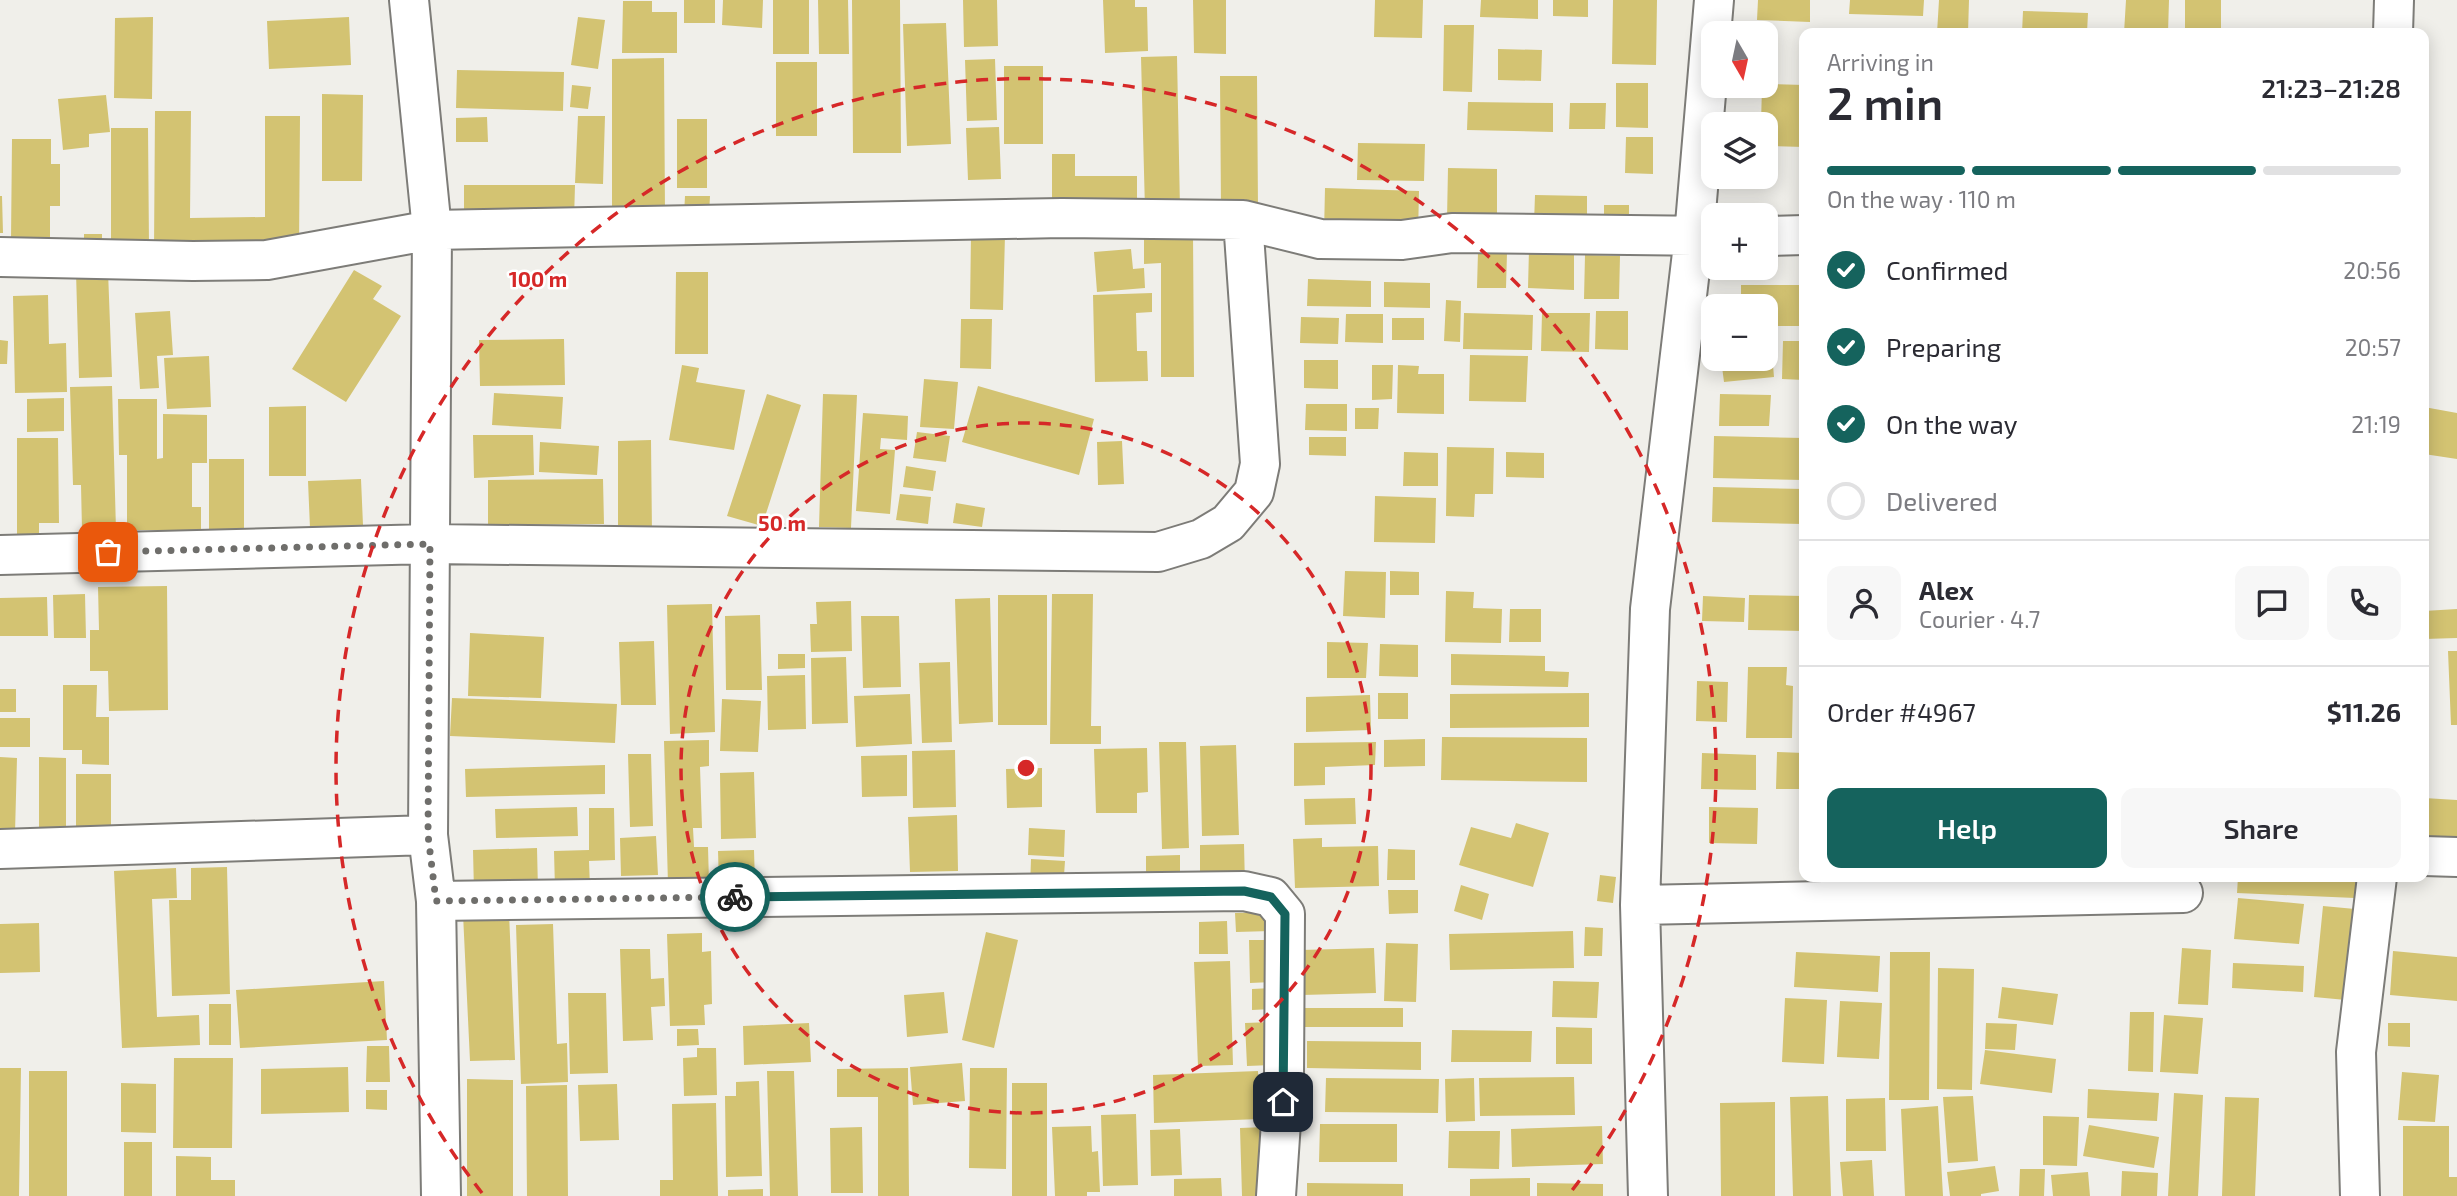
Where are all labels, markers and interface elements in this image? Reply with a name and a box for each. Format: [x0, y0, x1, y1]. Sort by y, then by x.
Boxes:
north arrow [1701, 21, 1778, 98]
map controls [1701, 21, 1778, 371]
text: Arriving in [1827, 48, 1934, 76]
text: 21:23–21:28 [2261, 72, 2401, 103]
text: 2 min [1827, 74, 1943, 129]
button: layers [1701, 112, 1778, 189]
text: On the way · 110 m [1827, 185, 2016, 213]
button: + [1701, 203, 1778, 280]
icon: check [1827, 251, 1865, 289]
text: Confirmed [1886, 254, 2009, 285]
text: 20:56 [2343, 256, 2401, 284]
text: 100 m [509, 266, 567, 291]
button: − [1701, 294, 1778, 371]
icon: check [1827, 328, 1865, 366]
text: Preparing [1886, 331, 2001, 362]
text: 20:57 [2345, 333, 2401, 361]
icon: check [1827, 405, 1865, 443]
text: On the way [1886, 408, 2017, 439]
text: 21:19 [2351, 410, 2401, 438]
text: Delivered [1886, 485, 1998, 516]
text: 50 m [758, 510, 806, 535]
pin [78, 522, 138, 582]
icon: bag [89, 533, 127, 571]
button: person [1827, 566, 1901, 640]
button: chat [2235, 566, 2309, 640]
button: phone [2327, 566, 2401, 640]
text: Alex [1919, 574, 1974, 605]
text: Courier · 4.7 [1919, 605, 2040, 633]
text: Order #4967 [1827, 696, 1976, 727]
text: $11.26 [2327, 696, 2401, 727]
centre of rings [1014, 756, 1038, 780]
button: Help [1827, 788, 2107, 868]
button: Share [2121, 788, 2401, 868]
courier [700, 862, 770, 932]
icon: bike [716, 878, 754, 916]
pin [1253, 1072, 1313, 1132]
icon: home [1264, 1083, 1302, 1121]

